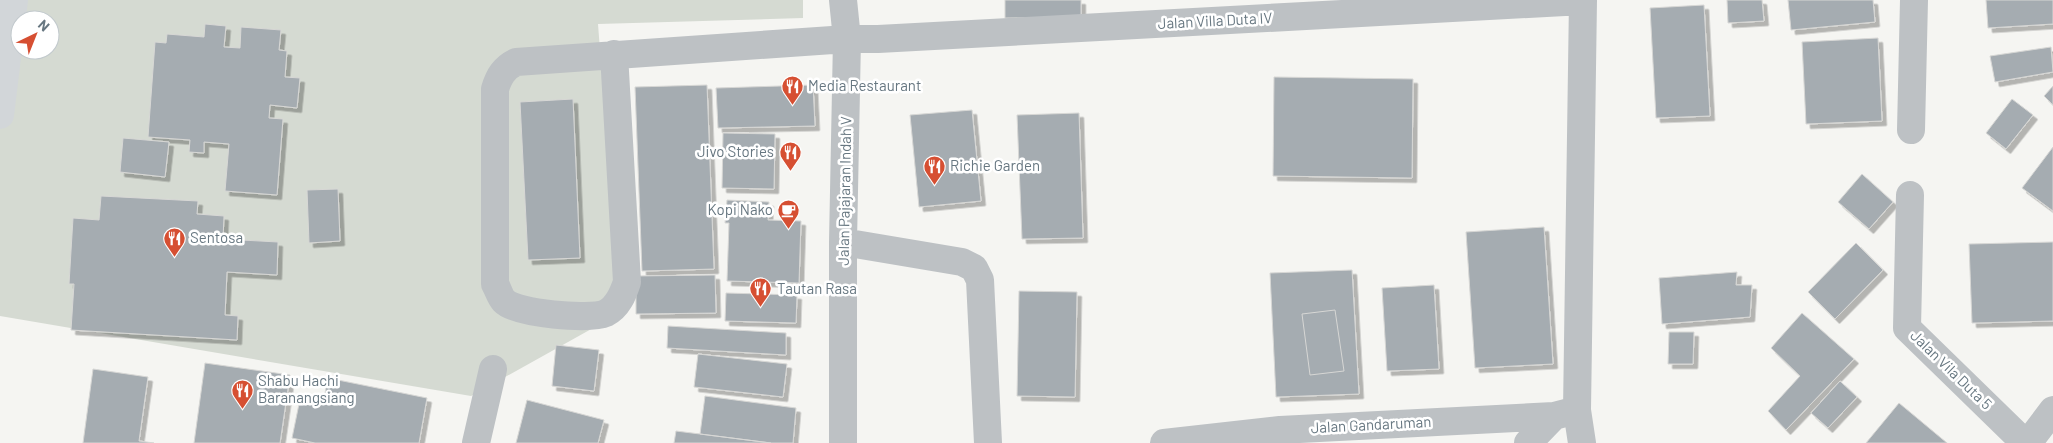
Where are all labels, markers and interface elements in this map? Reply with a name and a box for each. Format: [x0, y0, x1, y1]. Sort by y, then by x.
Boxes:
street label: Jalan Villa Duta IV [1157, 8, 1273, 32]
north arrow [10, 10, 60, 60]
text: N [35, 16, 53, 35]
restaurant icon: Media Restaurant [780, 74, 804, 105]
place label: Media Restaurant [808, 76, 921, 94]
street label: Jalan Pajajaran Indah V [834, 116, 854, 266]
restaurant icon: Jivo Stories [778, 140, 802, 171]
place label: Jivo Stories [697, 142, 774, 160]
restaurant icon: Richie Garden [922, 154, 946, 185]
place label: Richie Garden [950, 156, 1040, 174]
cafe icon: Kopi Nako [777, 198, 801, 229]
place label: Kopi Nako [708, 200, 773, 218]
restaurant icon: Sentosa [162, 226, 186, 257]
place label: Sentosa [190, 228, 243, 246]
restaurant icon: Tautan Rasa [749, 277, 773, 308]
place label: Tautan Rasa [777, 279, 857, 297]
street label: Jalan Vila Duta 5 [1907, 326, 1996, 413]
place label: Shabu Hachi Baranangsiang [258, 371, 355, 406]
restaurant icon: Shabu Hachi Baranangsiang [230, 378, 254, 409]
street label: Jalan Gandaruman [1310, 412, 1432, 436]

